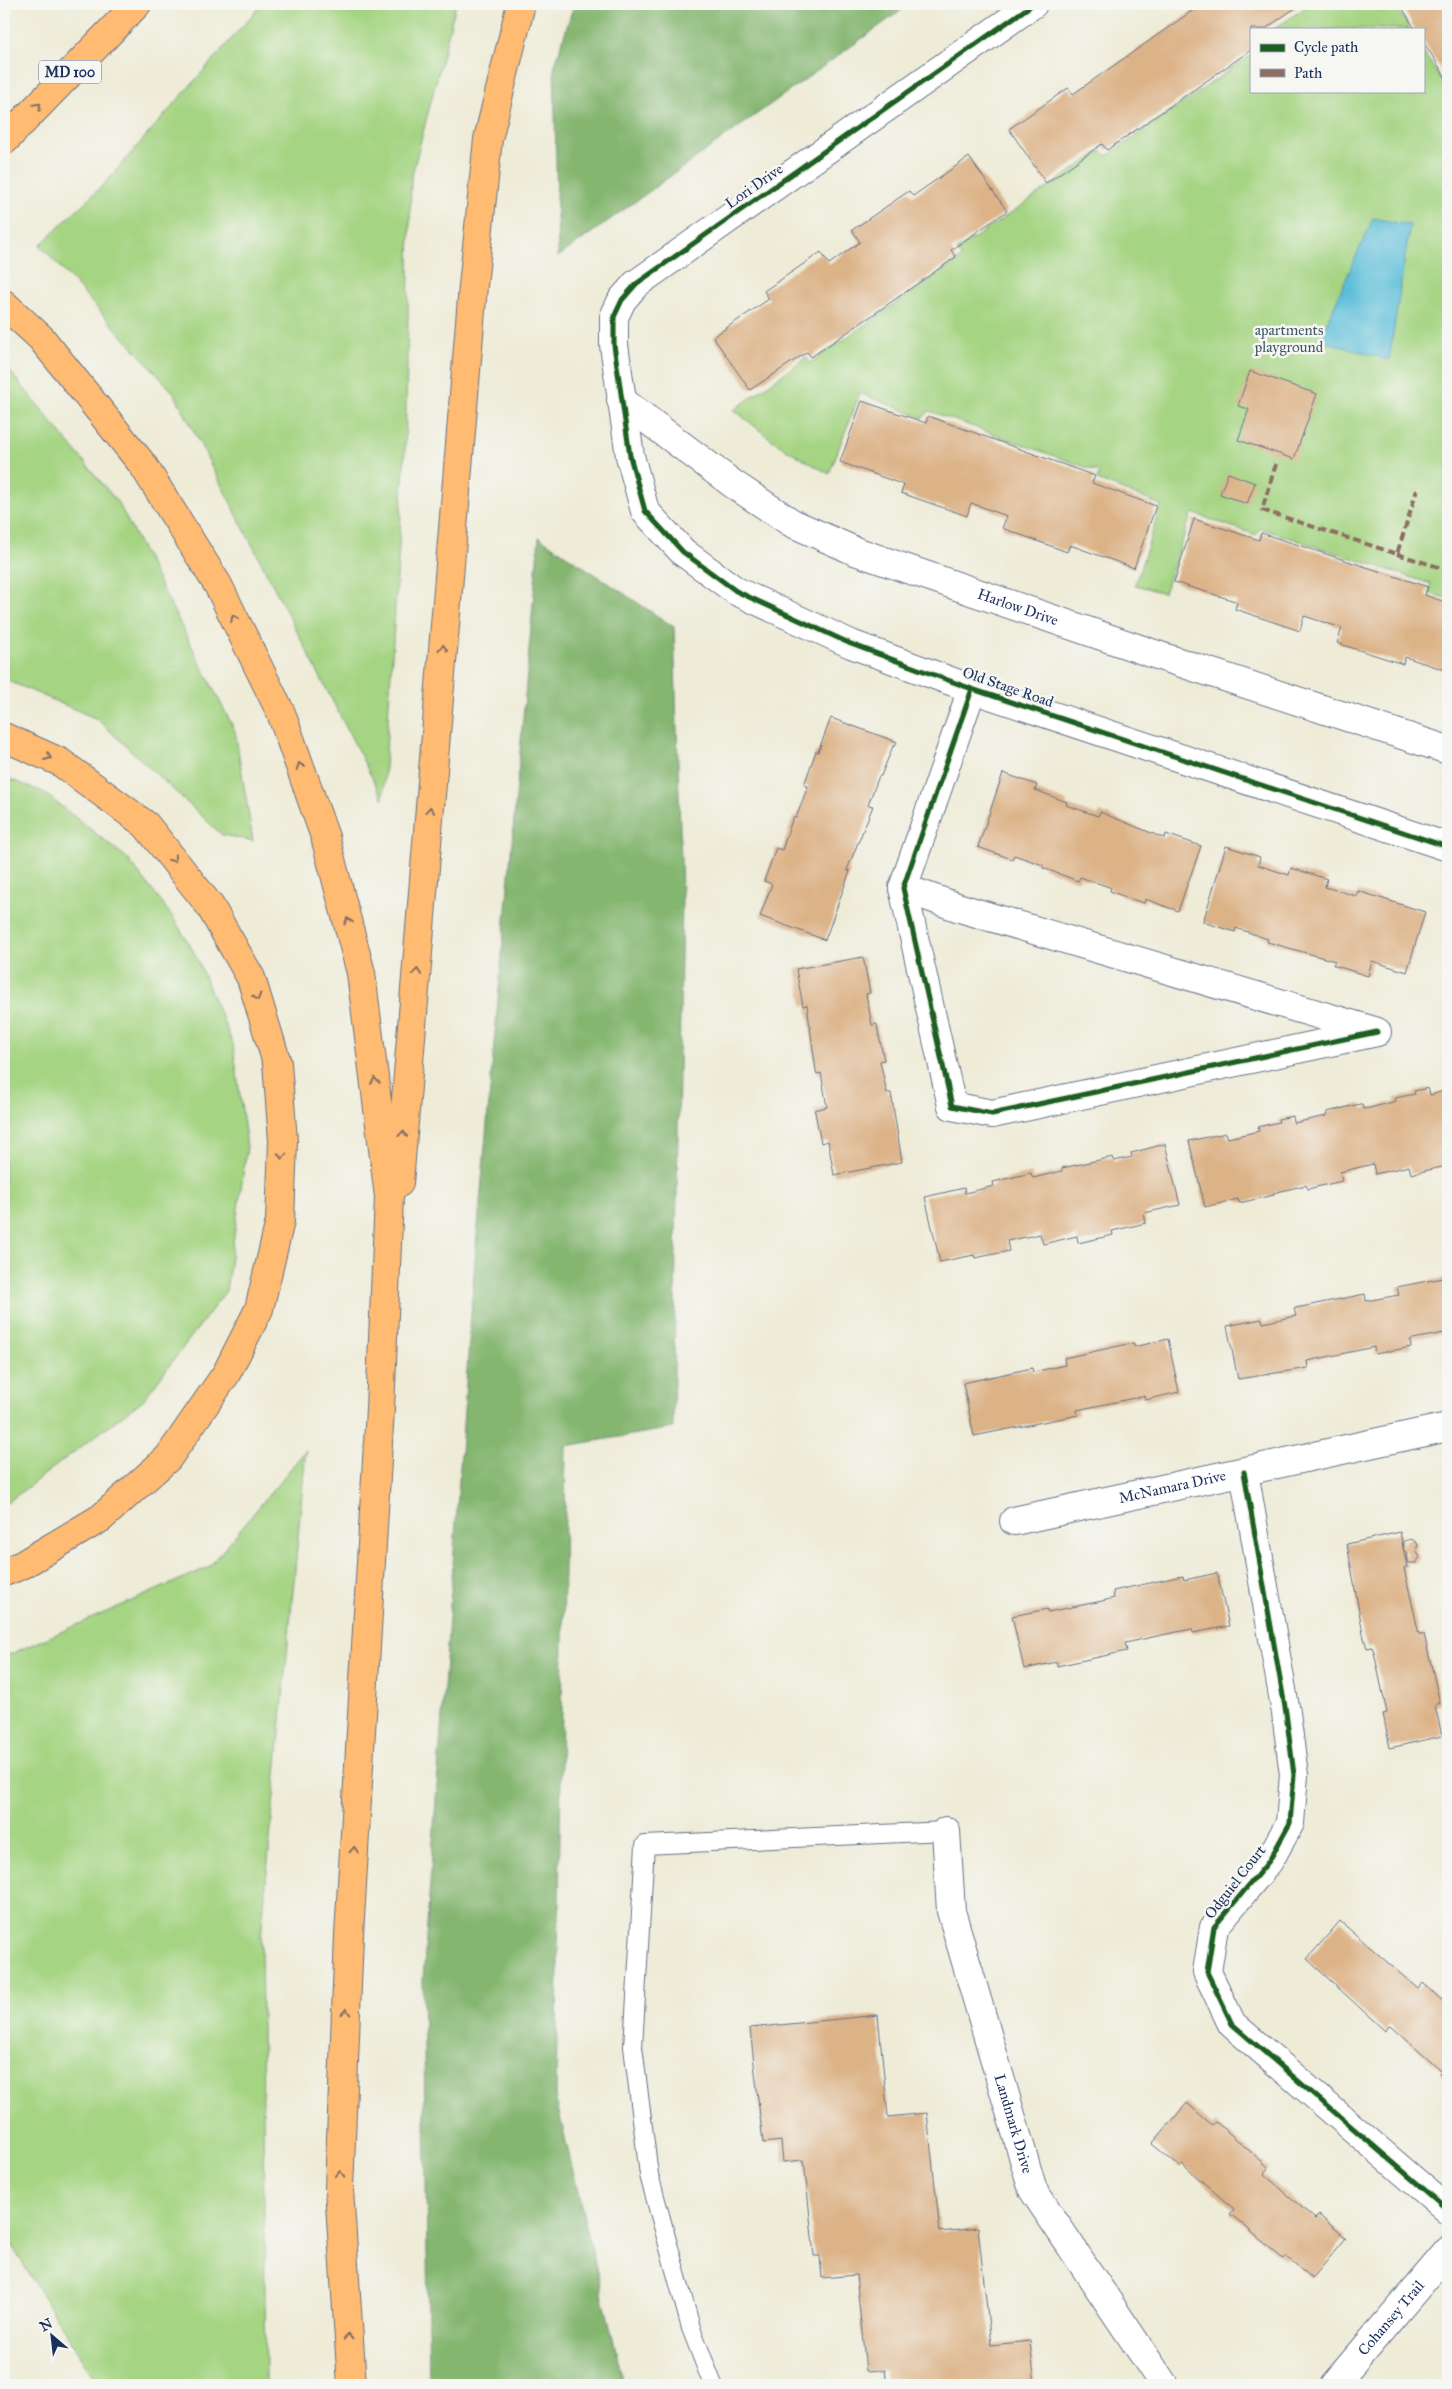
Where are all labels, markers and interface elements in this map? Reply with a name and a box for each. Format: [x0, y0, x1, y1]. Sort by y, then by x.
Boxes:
legend [1250, 28, 1424, 92]
text: Cycle path [1294, 38, 1359, 56]
road number: MD 100 [39, 61, 101, 84]
text: Path [1294, 64, 1323, 82]
one-way arrow [32, 102, 41, 111]
street label: Lori Drive [722, 160, 786, 212]
park label: apartments playground [1254, 321, 1324, 356]
street label: Harlow Drive [975, 585, 1061, 629]
one-way arrow [230, 614, 240, 623]
one-way arrow [438, 643, 449, 651]
street label: Old Stage Road [960, 663, 1056, 711]
one-way arrow [43, 750, 52, 761]
one-way arrow [296, 762, 306, 771]
one-way arrow [424, 805, 435, 813]
one-way arrow [167, 853, 175, 862]
one-way arrow [343, 918, 353, 926]
one-way arrow [411, 967, 422, 975]
one-way arrow [251, 992, 261, 1001]
one-way arrow [370, 1077, 381, 1085]
one-way arrow [397, 1129, 408, 1137]
one-way arrow [277, 1153, 287, 1161]
street label: McNamara Drive [1117, 1466, 1228, 1507]
street label: Odguiel Court [1201, 1841, 1270, 1922]
one-way arrow [349, 1845, 360, 1853]
one-way arrow [341, 2008, 352, 2016]
street label: Landmark Drive [990, 2072, 1037, 2176]
one-way arrow [335, 2170, 345, 2178]
street label: Cohansey Trail [1354, 2276, 1429, 2359]
north arrow [28, 2312, 78, 2362]
text: N [37, 2315, 55, 2335]
one-way arrow [342, 2332, 353, 2340]

